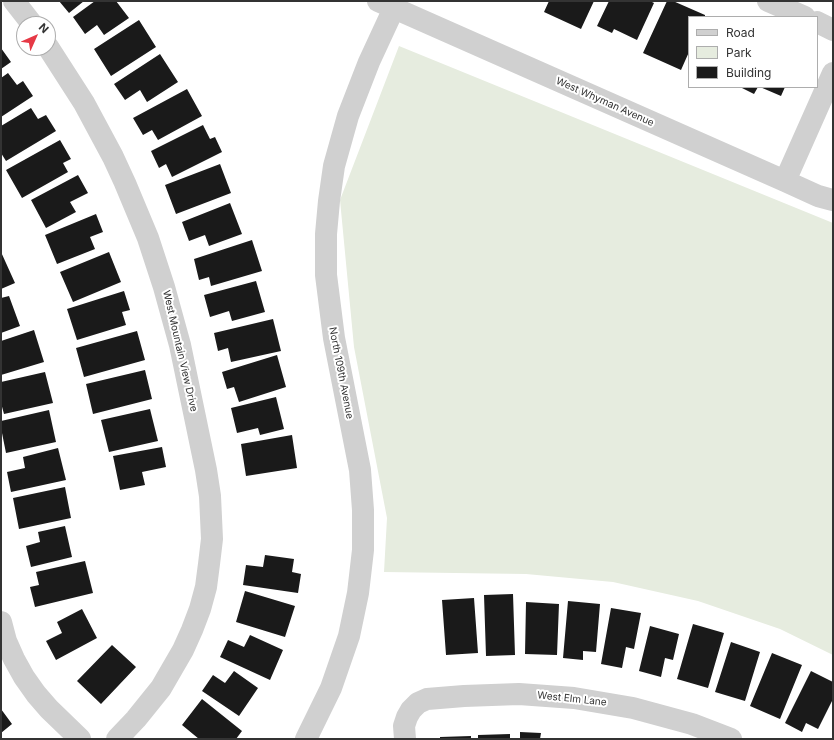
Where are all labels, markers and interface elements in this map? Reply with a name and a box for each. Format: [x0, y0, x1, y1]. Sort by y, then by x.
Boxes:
north arrow [16, 16, 56, 56]
legend [688, 16, 818, 88]
text: N [36, 20, 52, 36]
text: Road [726, 25, 755, 40]
text: Park [726, 45, 752, 60]
text: Building [726, 65, 771, 80]
street label: West Whyman Avenue [554, 75, 656, 129]
street label: West Mountain View Drive [160, 289, 200, 413]
street label: North 109th Avenue [326, 326, 356, 420]
street label: West Elm Lane [537, 689, 607, 709]

